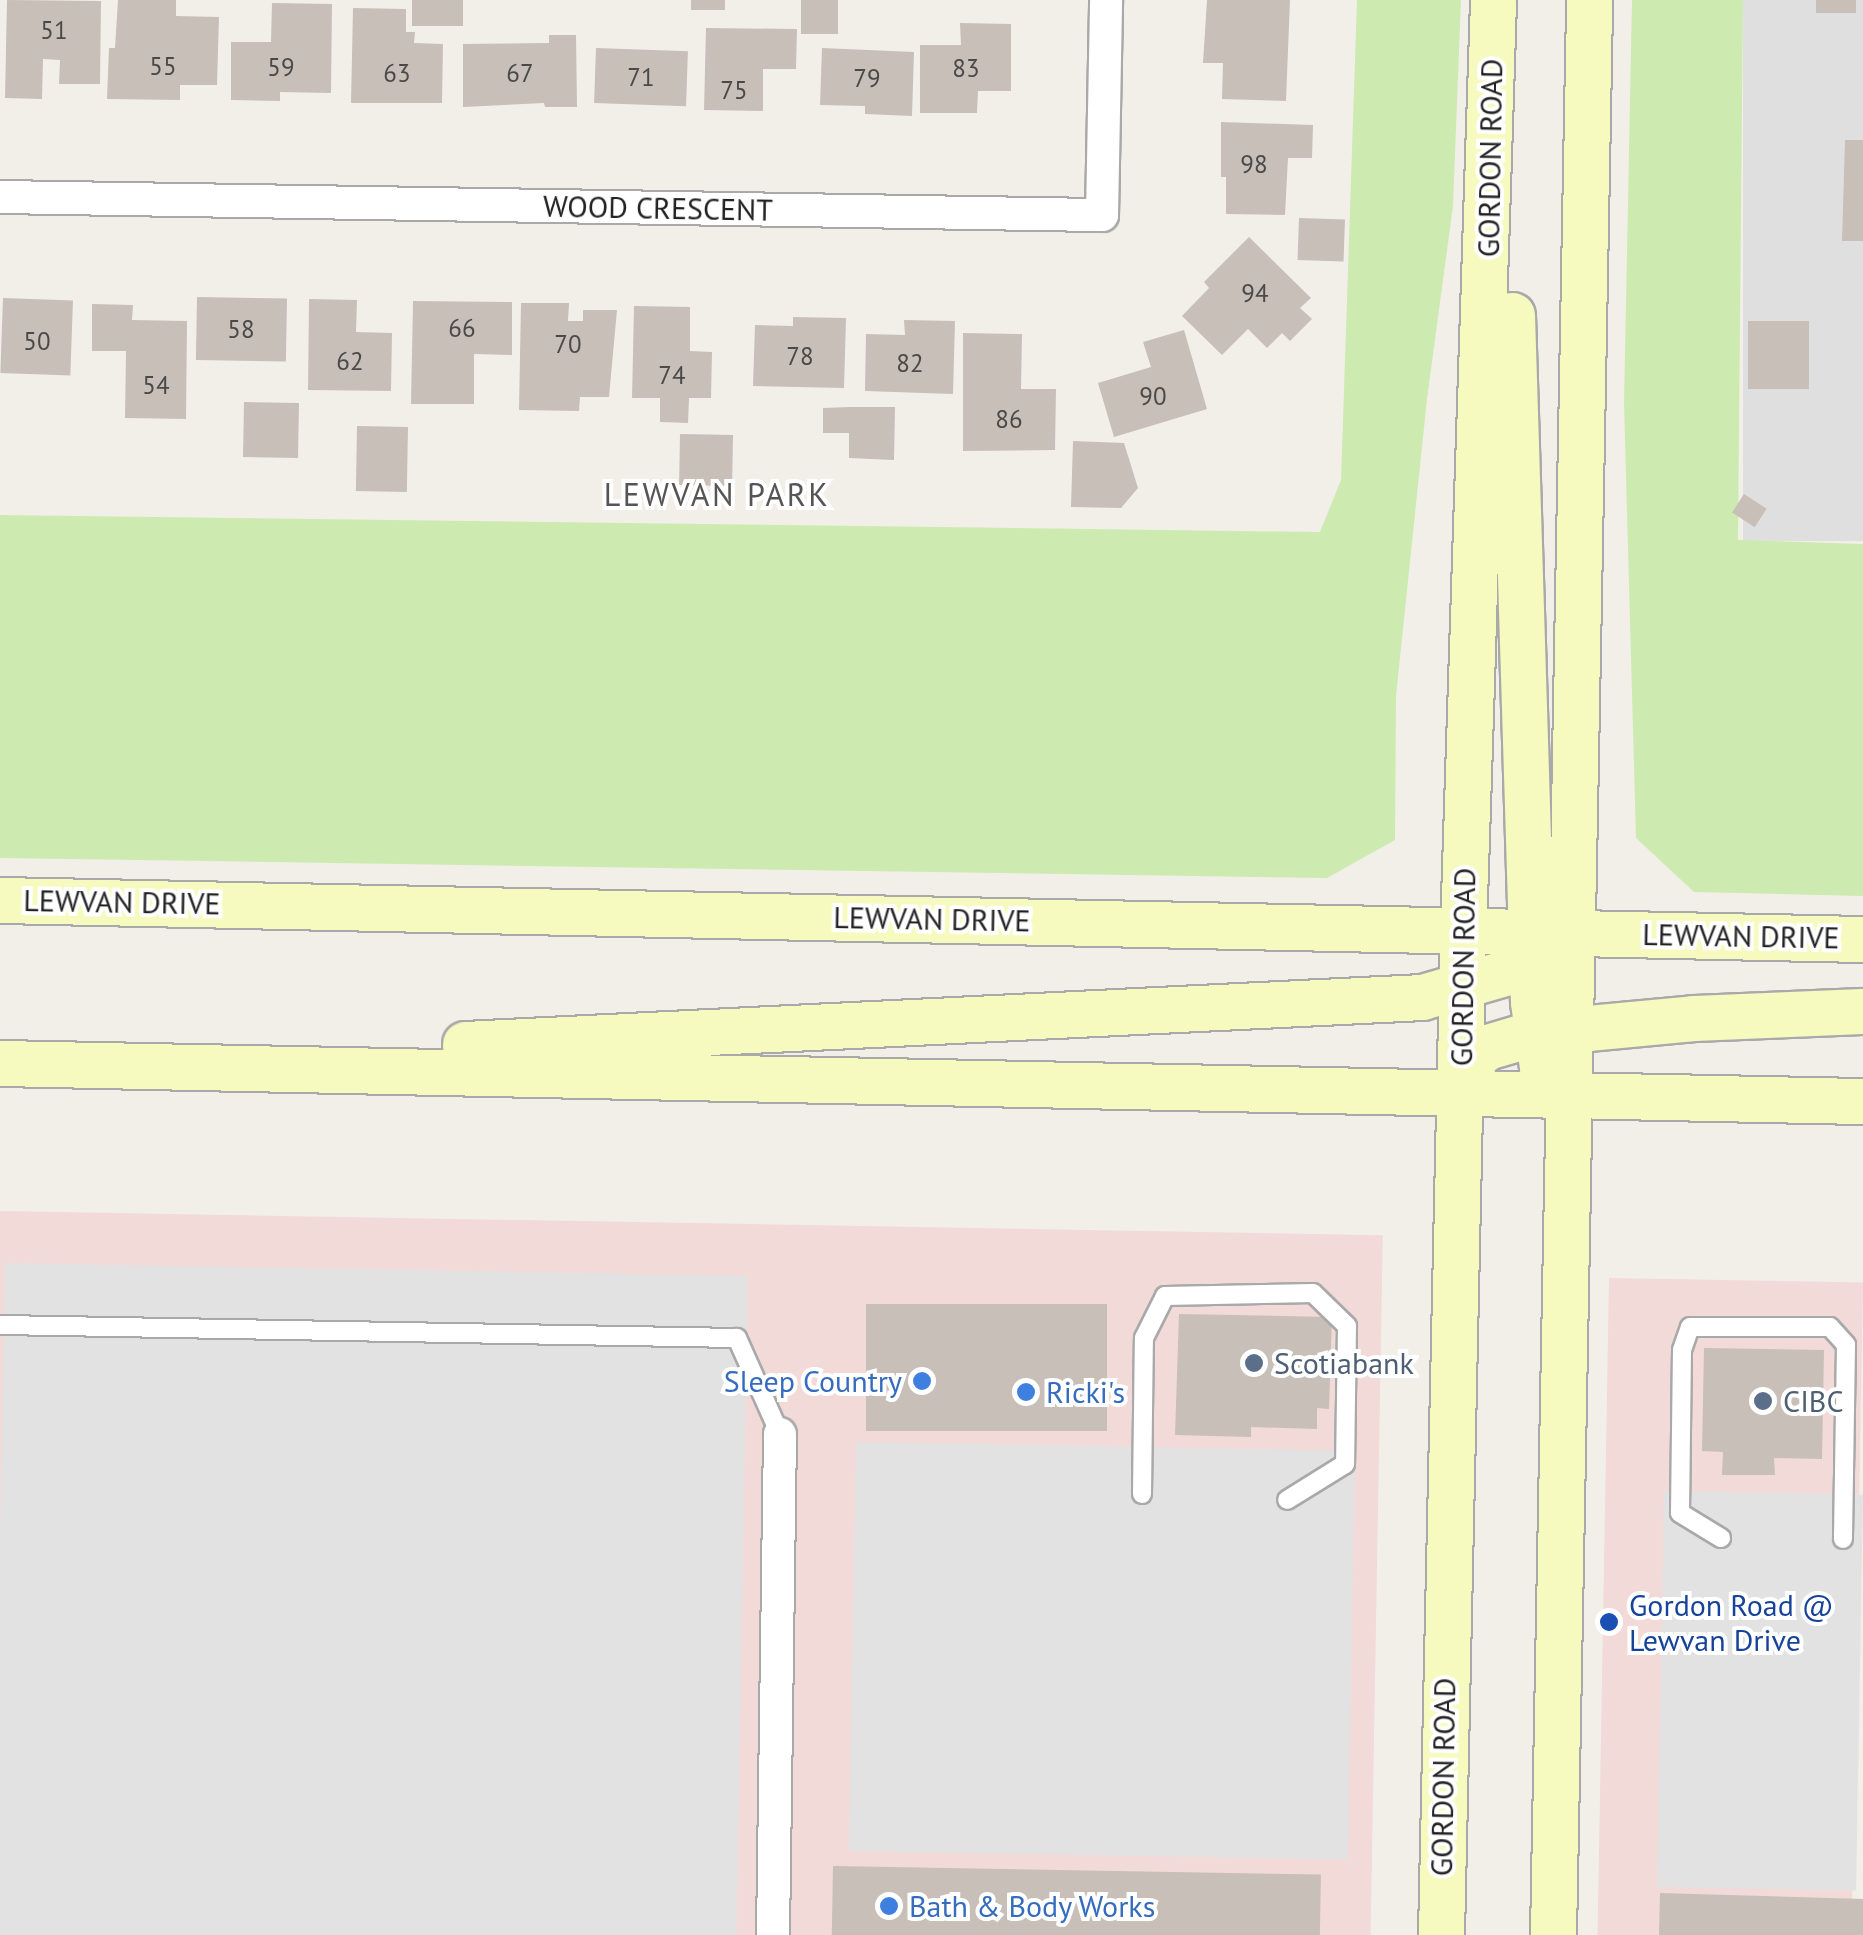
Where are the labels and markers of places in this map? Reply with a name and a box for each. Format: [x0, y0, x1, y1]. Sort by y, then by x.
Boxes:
place label: Scotiabank [1274, 1345, 1414, 1381]
marker: Scotiabank [1243, 1352, 1265, 1374]
place label: Sleep Country [724, 1363, 902, 1399]
marker: Sleep Country [911, 1370, 933, 1392]
place label: Ricki's [1046, 1374, 1125, 1410]
marker: Ricki's [1015, 1381, 1037, 1403]
place label: CIBC [1783, 1383, 1844, 1419]
marker: CIBC [1752, 1390, 1774, 1412]
place label: Gordon Road @ Lewvan Drive [1629, 1587, 1834, 1658]
marker: Gordon Road @ Lewvan Drive [1598, 1611, 1620, 1633]
place label: Bath & Body Works [909, 1888, 1157, 1924]
marker: Bath & Body Works [878, 1895, 900, 1917]

